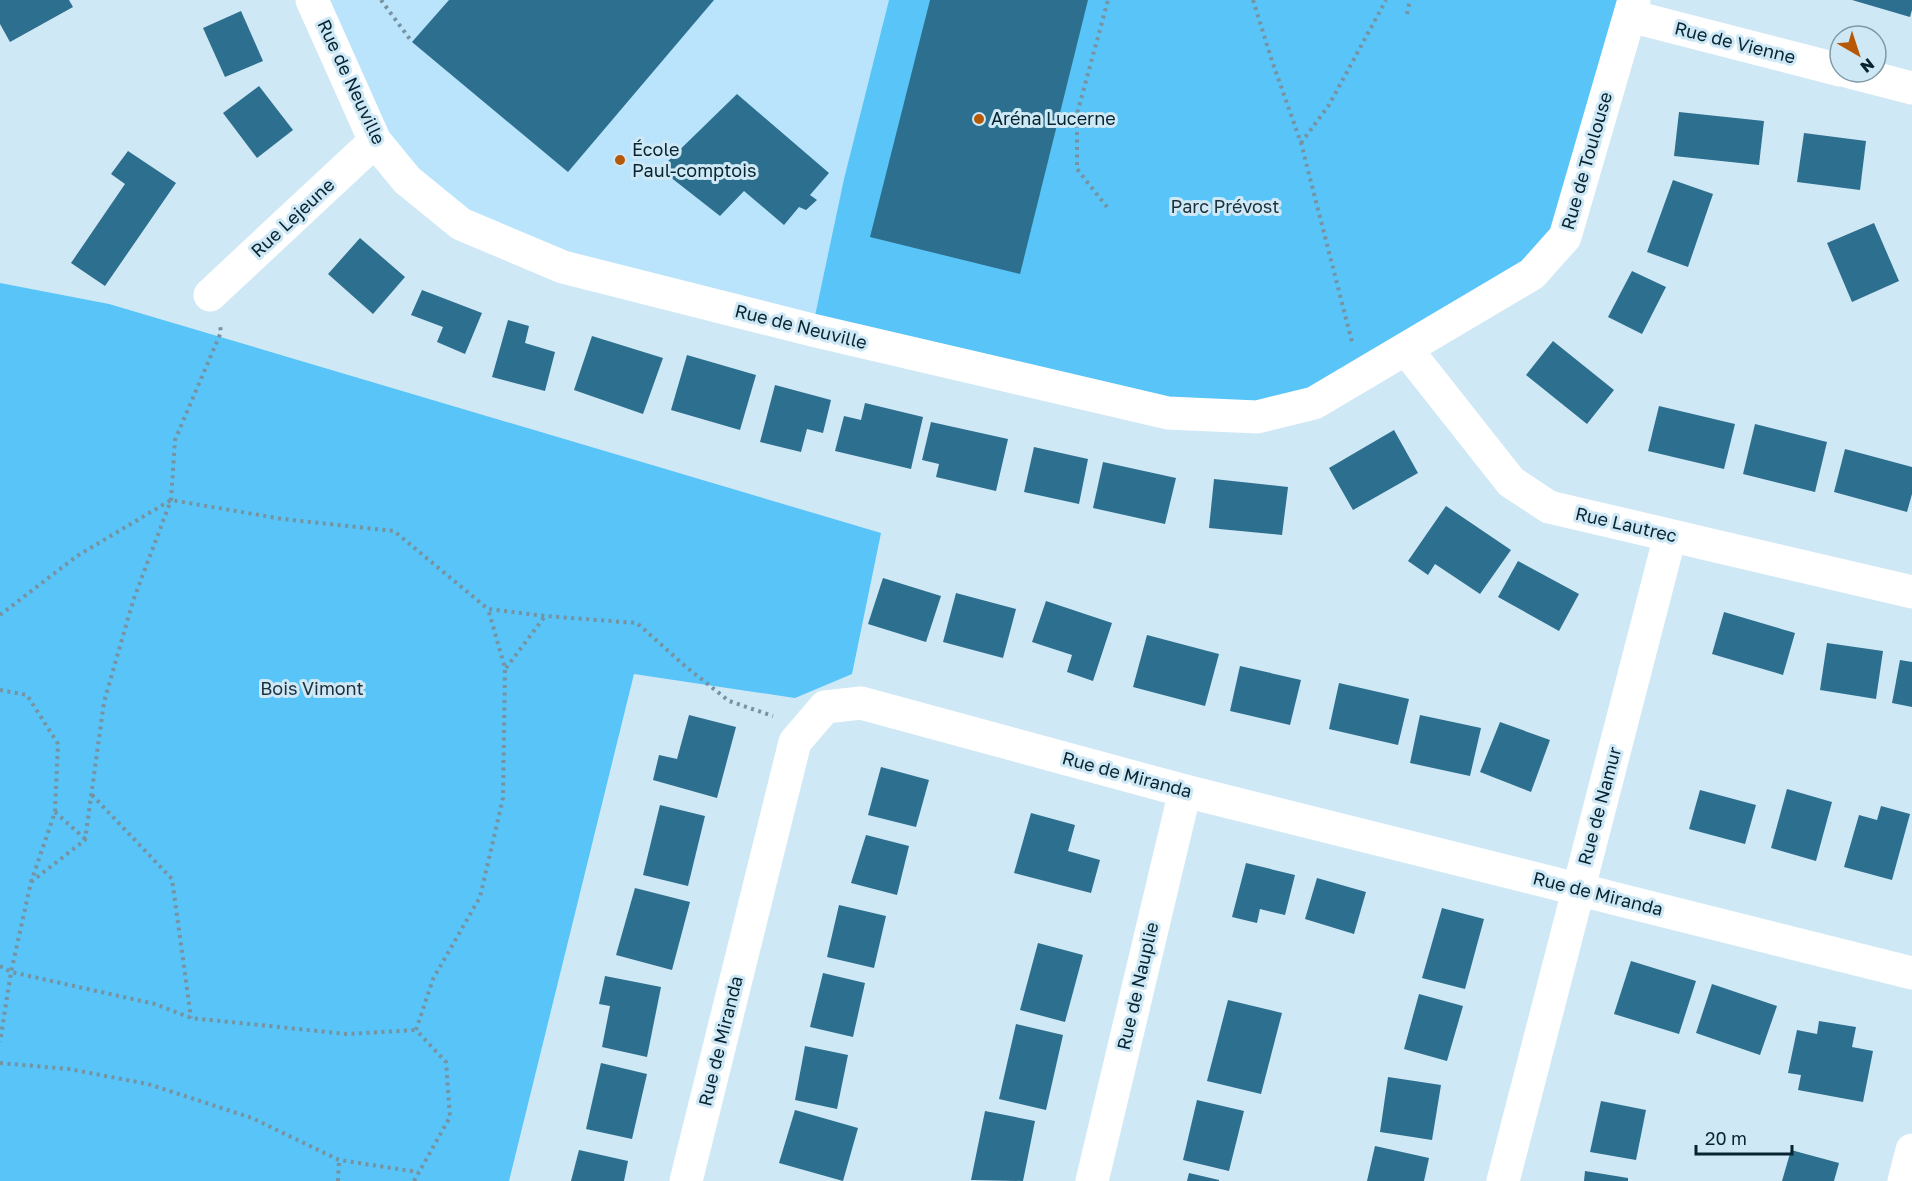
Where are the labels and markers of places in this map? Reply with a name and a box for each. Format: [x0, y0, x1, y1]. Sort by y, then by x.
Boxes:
place label: Aréna Lucerne [991, 107, 1116, 129]
marker: Aréna Lucerne [972, 112, 986, 126]
place label: École Paul-comptois [632, 138, 757, 181]
marker: École Paul-comptois [613, 153, 627, 167]

